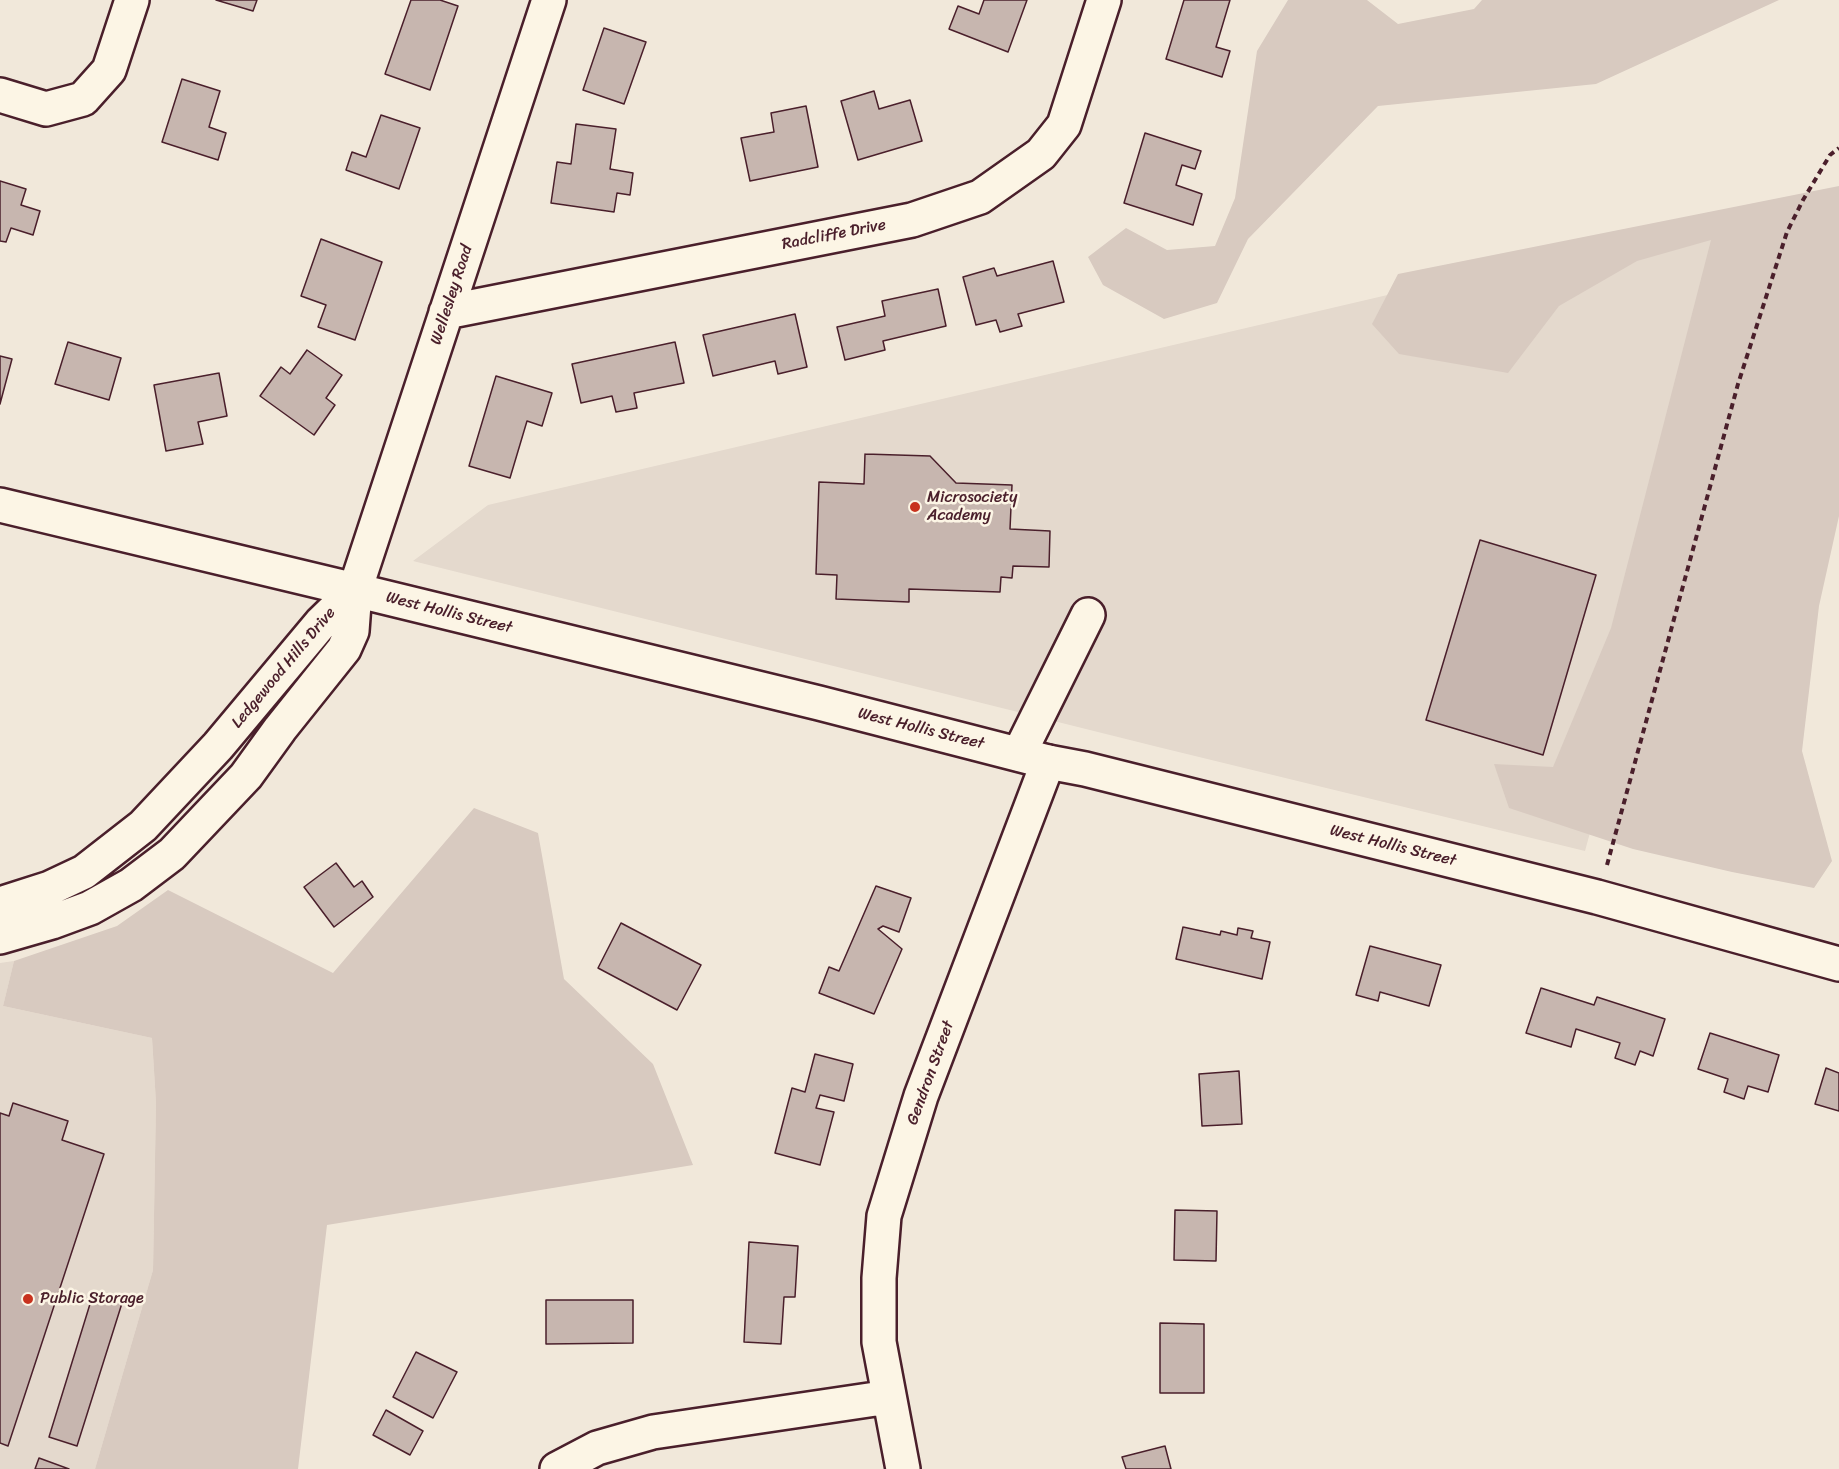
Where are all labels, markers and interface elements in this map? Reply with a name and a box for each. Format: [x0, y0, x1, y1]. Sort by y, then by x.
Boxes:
street label: Radcliffe Drive [780, 216, 888, 254]
street label: Wellesley Road [427, 243, 477, 347]
place label: Microsociety Academy [927, 488, 1017, 526]
marker: Microsociety Academy [908, 500, 922, 514]
street label: West Hollis Street [384, 588, 514, 638]
street label: Ledgewood Hills Drive [228, 604, 340, 732]
street label: West Hollis Street [856, 704, 986, 754]
street label: West Hollis Street [1328, 821, 1458, 871]
street label: Gendron Street [903, 1018, 959, 1128]
place label: Public Storage [40, 1289, 144, 1309]
marker: Public Storage [21, 1292, 35, 1306]

